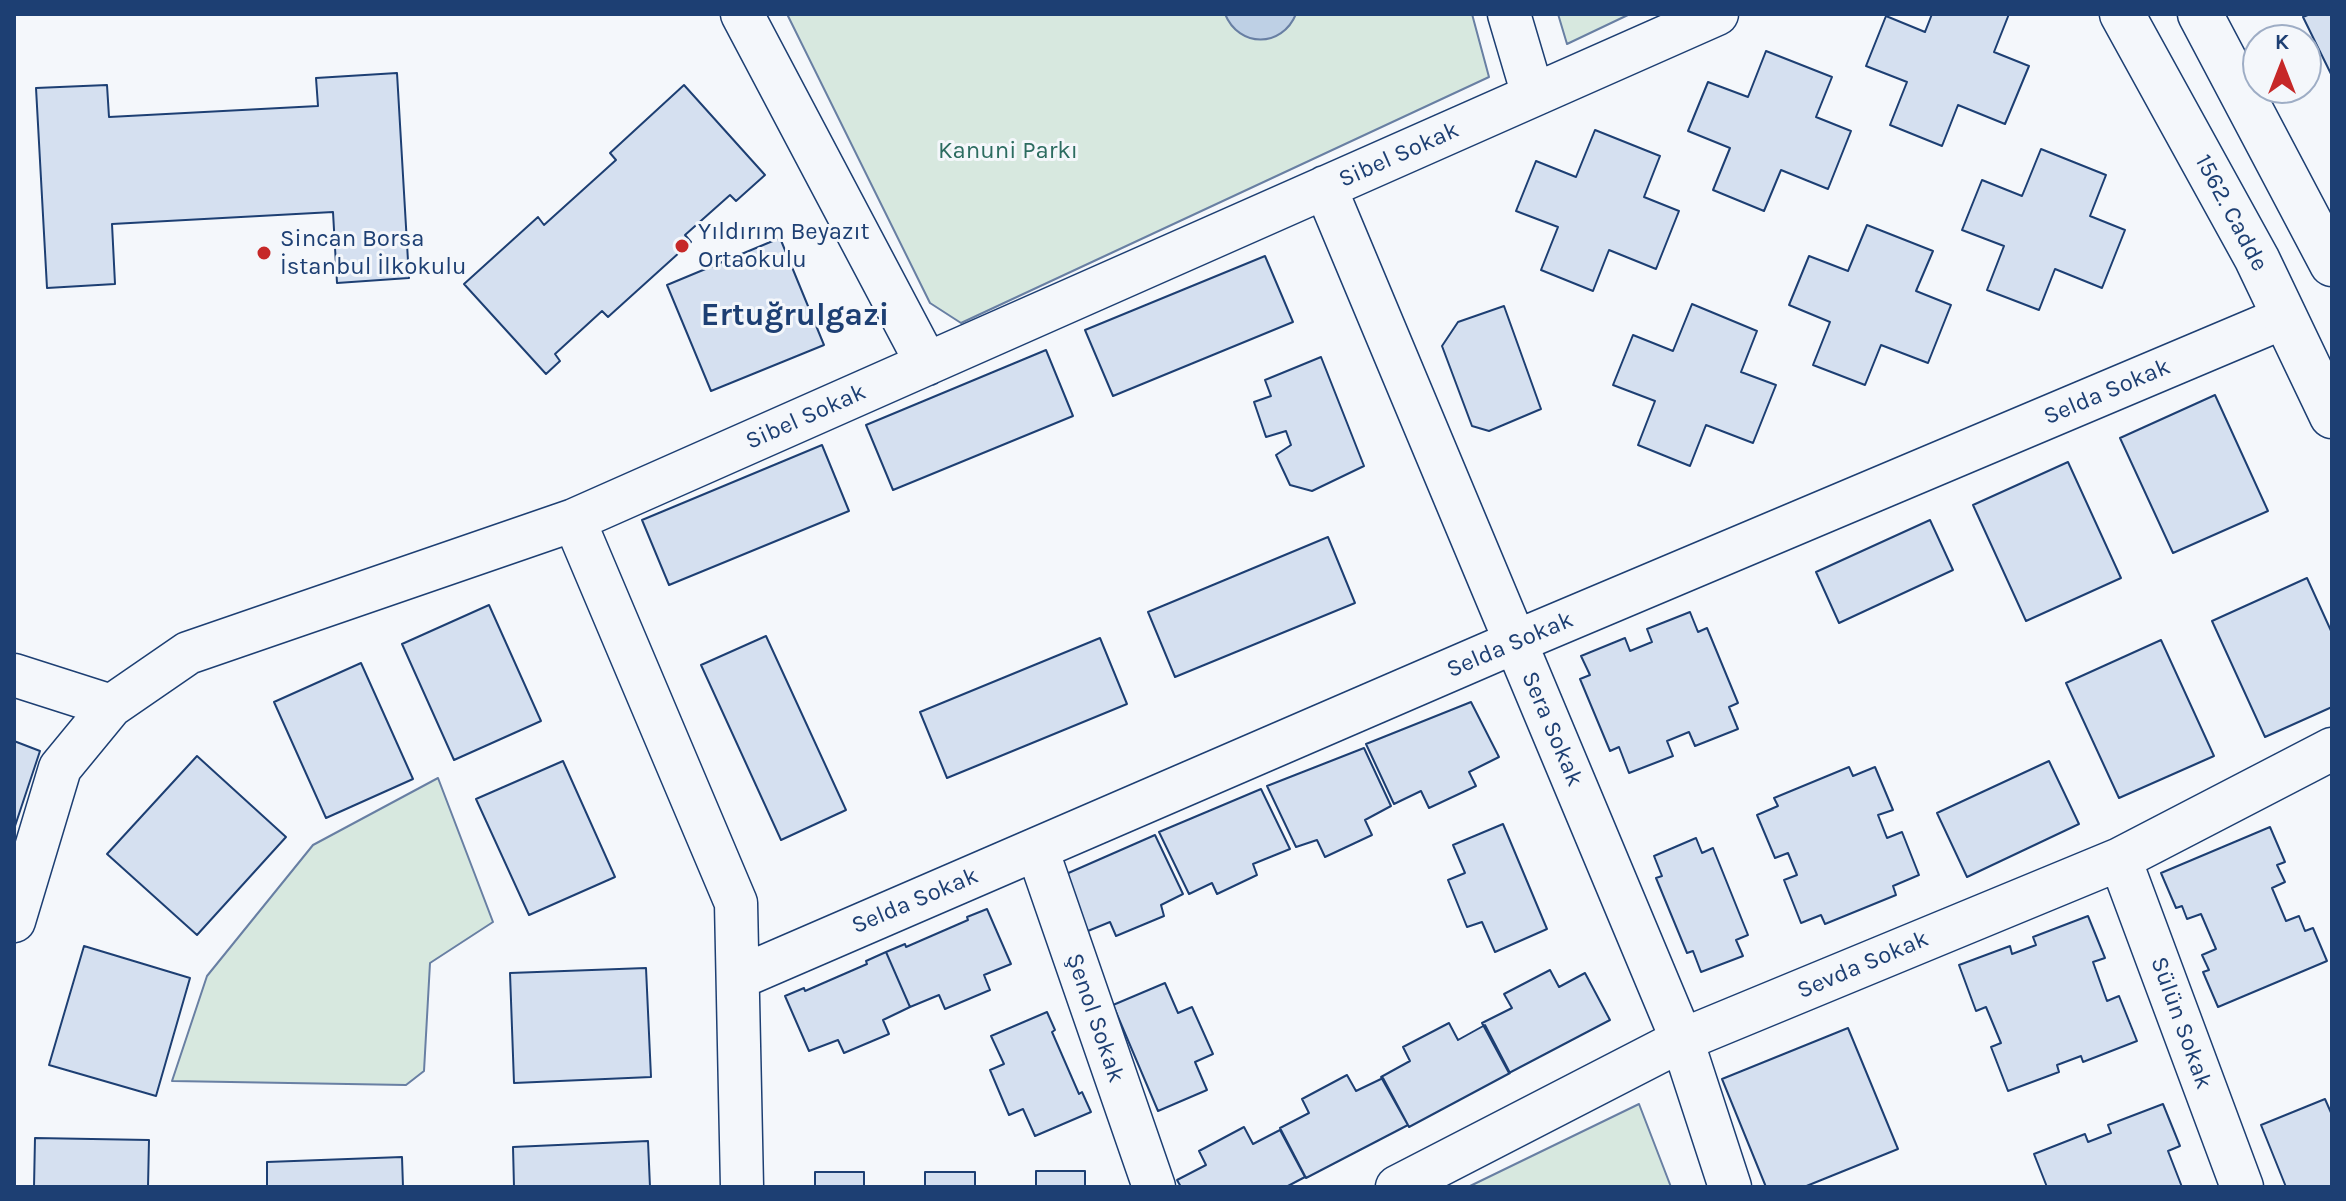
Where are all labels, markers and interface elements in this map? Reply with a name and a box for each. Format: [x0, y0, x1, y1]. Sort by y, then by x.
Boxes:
north arrow [2242, 24, 2322, 104]
text: K [2275, 29, 2289, 55]
street label: Sibel Sokak [1334, 116, 1464, 194]
park label: Kanuni Parkı [938, 137, 1078, 165]
street label: 1562. Cadde [2188, 150, 2274, 276]
place label: Yıldırım Beyazıt Ortaokulu [698, 218, 870, 274]
place label: Sincan Borsa İstanbul İlkokulu [280, 225, 467, 281]
marker: Yıldırım Beyazıt Ortaokulu [673, 237, 691, 255]
marker: Sincan Borsa İstanbul İlkokulu [255, 244, 273, 262]
district label: Ertuğrulgazi [701, 297, 889, 335]
street label: Selda Sokak [2039, 352, 2175, 432]
street label: Sibel Sokak [741, 378, 871, 456]
street label: Selda Sokak [1442, 605, 1578, 685]
street label: Sera Sokak [1515, 667, 1589, 791]
street label: Selda Sokak [847, 861, 983, 941]
street label: Sevda Sokak [1793, 924, 1933, 1006]
street label: Şenol Sokak [1059, 950, 1131, 1086]
street label: Sülün Sokak [2144, 953, 2218, 1093]

